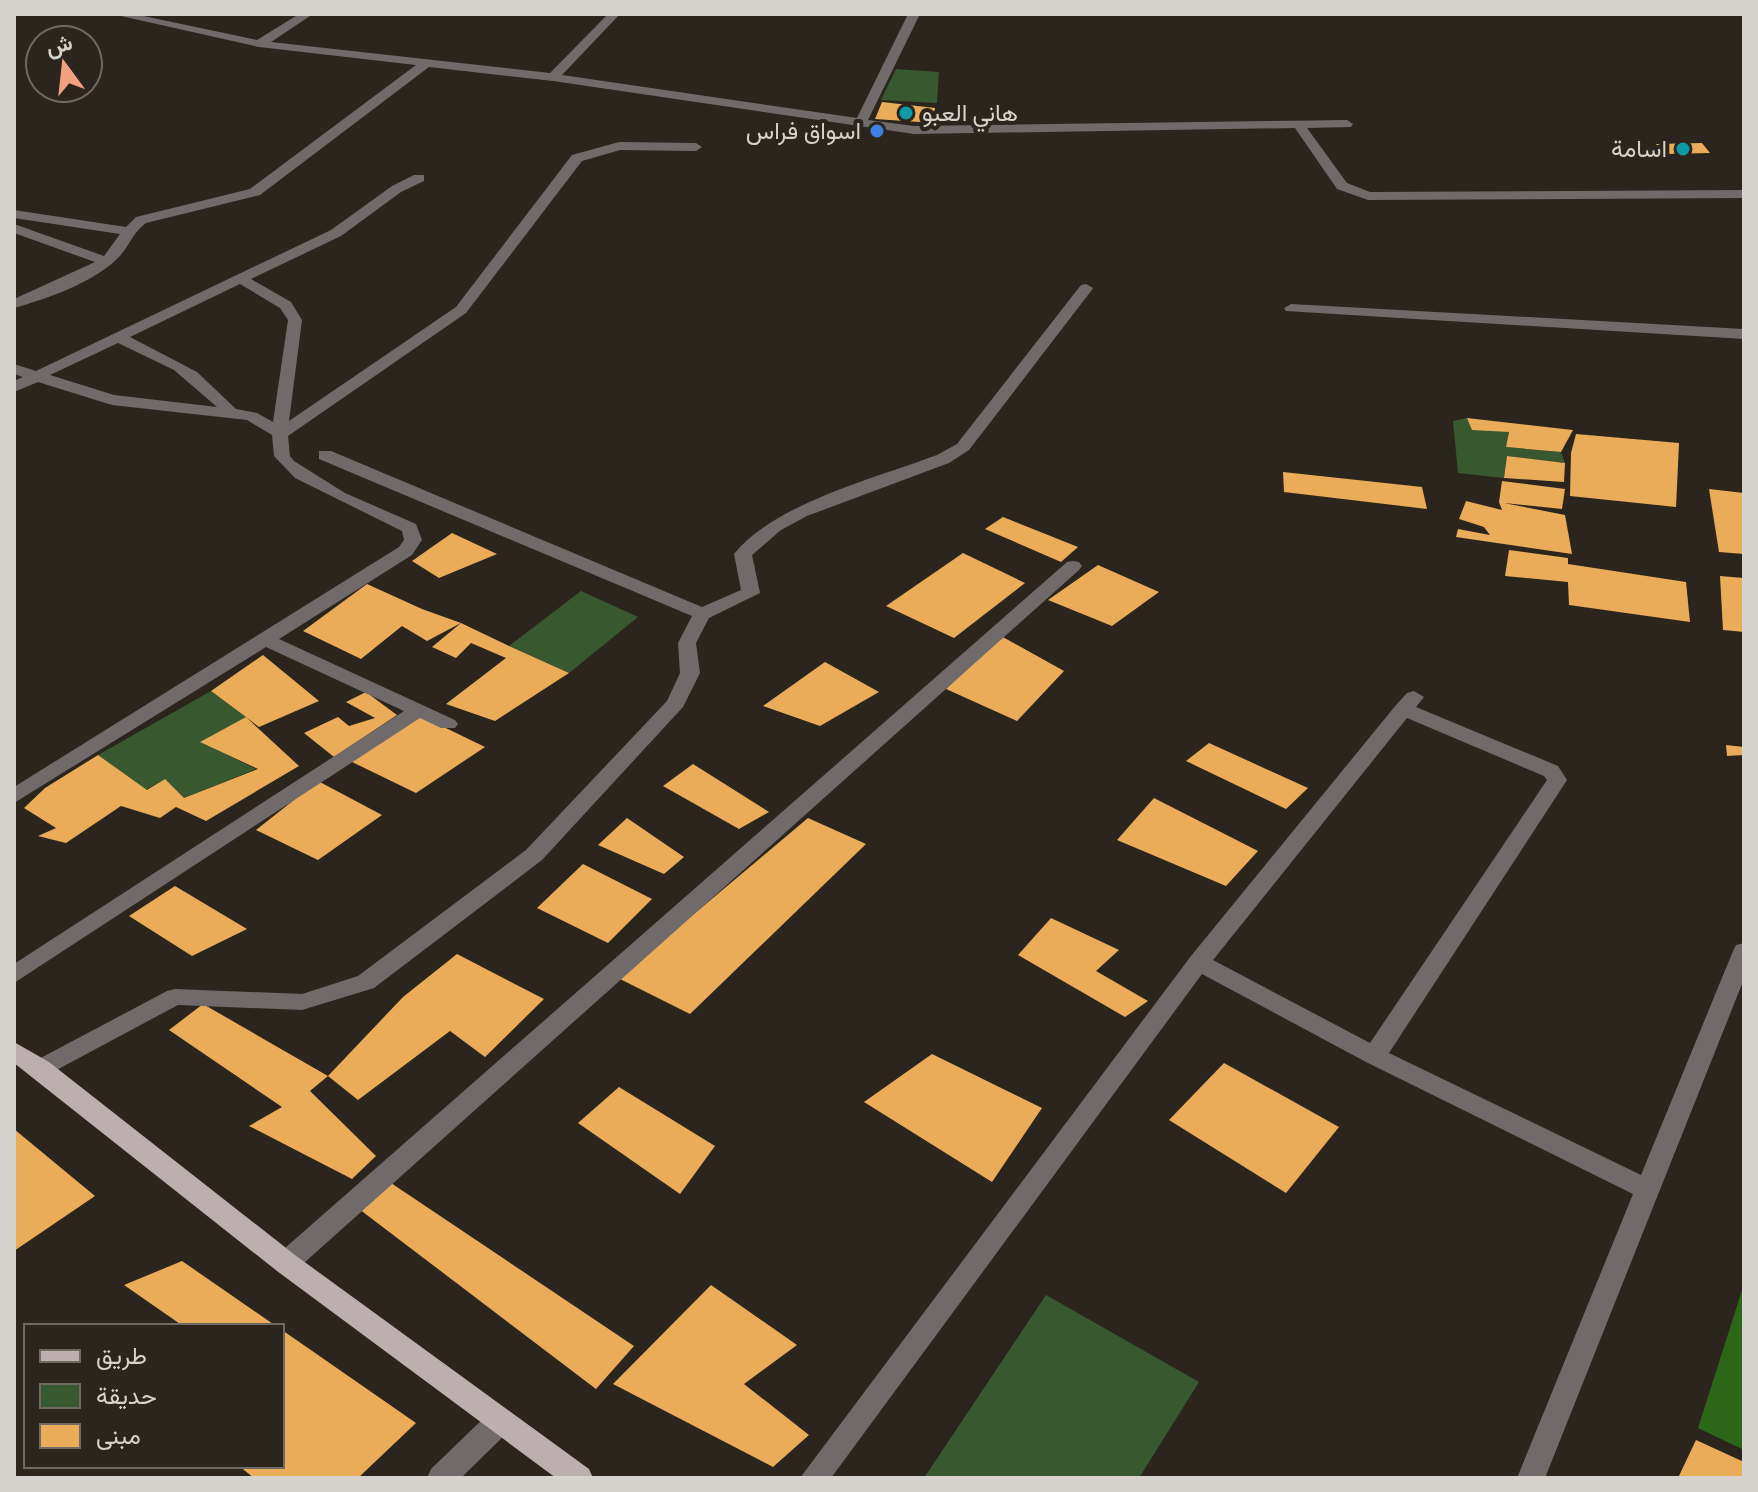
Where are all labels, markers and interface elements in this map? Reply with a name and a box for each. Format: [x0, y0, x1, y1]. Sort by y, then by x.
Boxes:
north arrow [24, 24, 104, 104]
text: ش [42, 28, 75, 62]
place label: هاني العبو [922, 97, 1018, 132]
marker: هاني العبو [897, 104, 915, 122]
place label: اسواق فراس [746, 115, 861, 146]
marker: اسواق فراس [868, 122, 886, 140]
place label: اسامة [1611, 133, 1667, 162]
marker: اسامة [1674, 140, 1692, 158]
legend [24, 1324, 284, 1468]
text: طريق [96, 1340, 147, 1371]
text: حديقة [96, 1380, 157, 1410]
text: مبنى [96, 1420, 141, 1450]

